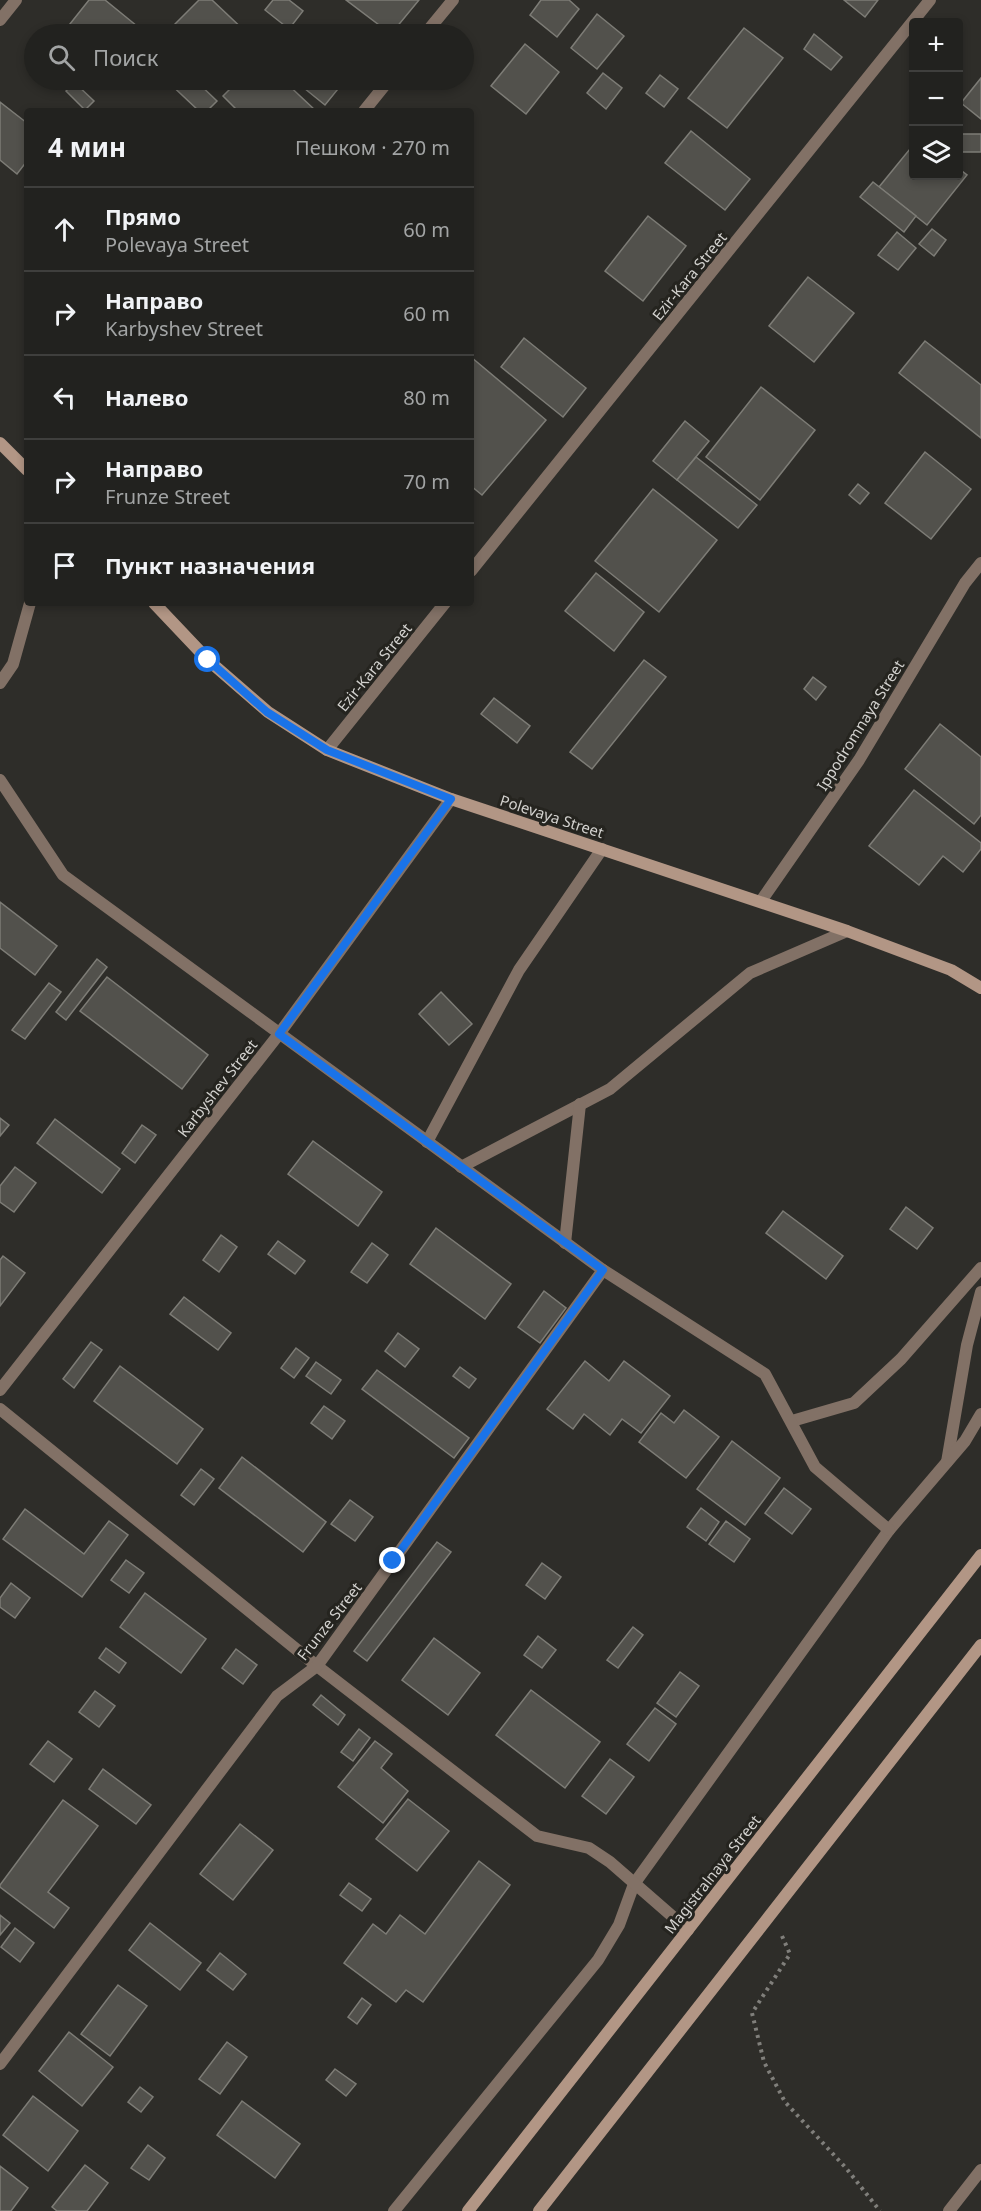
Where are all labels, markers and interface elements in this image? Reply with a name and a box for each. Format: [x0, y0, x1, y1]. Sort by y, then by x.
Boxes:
map controls [909, 18, 963, 180]
button: + [909, 18, 963, 72]
search box [24, 24, 474, 90]
icon: search [45, 41, 78, 74]
text: Поиск [93, 42, 158, 72]
button: − [909, 72, 963, 126]
button: layers [909, 126, 963, 180]
text: 4 мин [48, 129, 126, 165]
text: Пешком · 270 m [295, 134, 450, 161]
text: Прямо [105, 201, 181, 231]
icon: ahead [48, 213, 81, 246]
text: 60 m [403, 216, 450, 243]
street label: Ezir-Kara Street [647, 227, 731, 324]
text: Polevaya Street [105, 231, 249, 258]
text: Направо [105, 285, 203, 315]
icon: right [48, 297, 81, 330]
text: 60 m [403, 300, 450, 327]
text: Karbyshev Street [105, 315, 263, 342]
icon: left [48, 381, 81, 414]
text: Налево [105, 382, 188, 412]
text: 80 m [403, 384, 450, 411]
text: Направо [105, 453, 203, 483]
icon: right [48, 465, 81, 498]
text: 70 m [403, 468, 450, 495]
text: Frunze Street [105, 483, 230, 510]
icon: arrive [48, 549, 81, 582]
text: Пункт назначения [105, 550, 315, 580]
street label: Ezir-Kara Street [332, 618, 416, 715]
route start [194, 646, 220, 672]
street label: Ippodromnaya Street [812, 655, 909, 794]
street label: Polevaya Street [498, 790, 607, 842]
street label: Karbyshev Street [173, 1035, 262, 1141]
route end [379, 1547, 405, 1573]
street label: Frunze Street [292, 1577, 366, 1664]
street label: Magistralnaya Street [659, 1810, 765, 1937]

